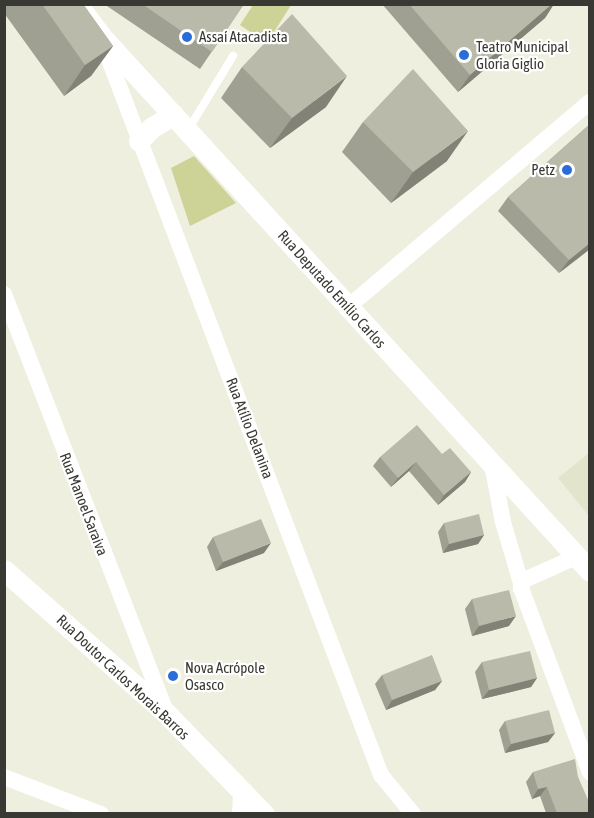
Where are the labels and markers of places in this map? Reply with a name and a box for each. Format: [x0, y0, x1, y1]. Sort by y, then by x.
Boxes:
place label: Assaí Atacadista [199, 28, 288, 46]
marker: Assaí Atacadista [180, 30, 194, 44]
place label: Teatro Municipal Gloria Giglio [476, 37, 568, 72]
marker: Teatro Municipal Gloria Giglio [457, 48, 471, 62]
place label: Petz [531, 161, 555, 179]
marker: Petz [560, 163, 574, 177]
place label: Nova Acrópole Osasco [185, 658, 265, 693]
marker: Nova Acrópole Osasco [166, 669, 180, 683]

